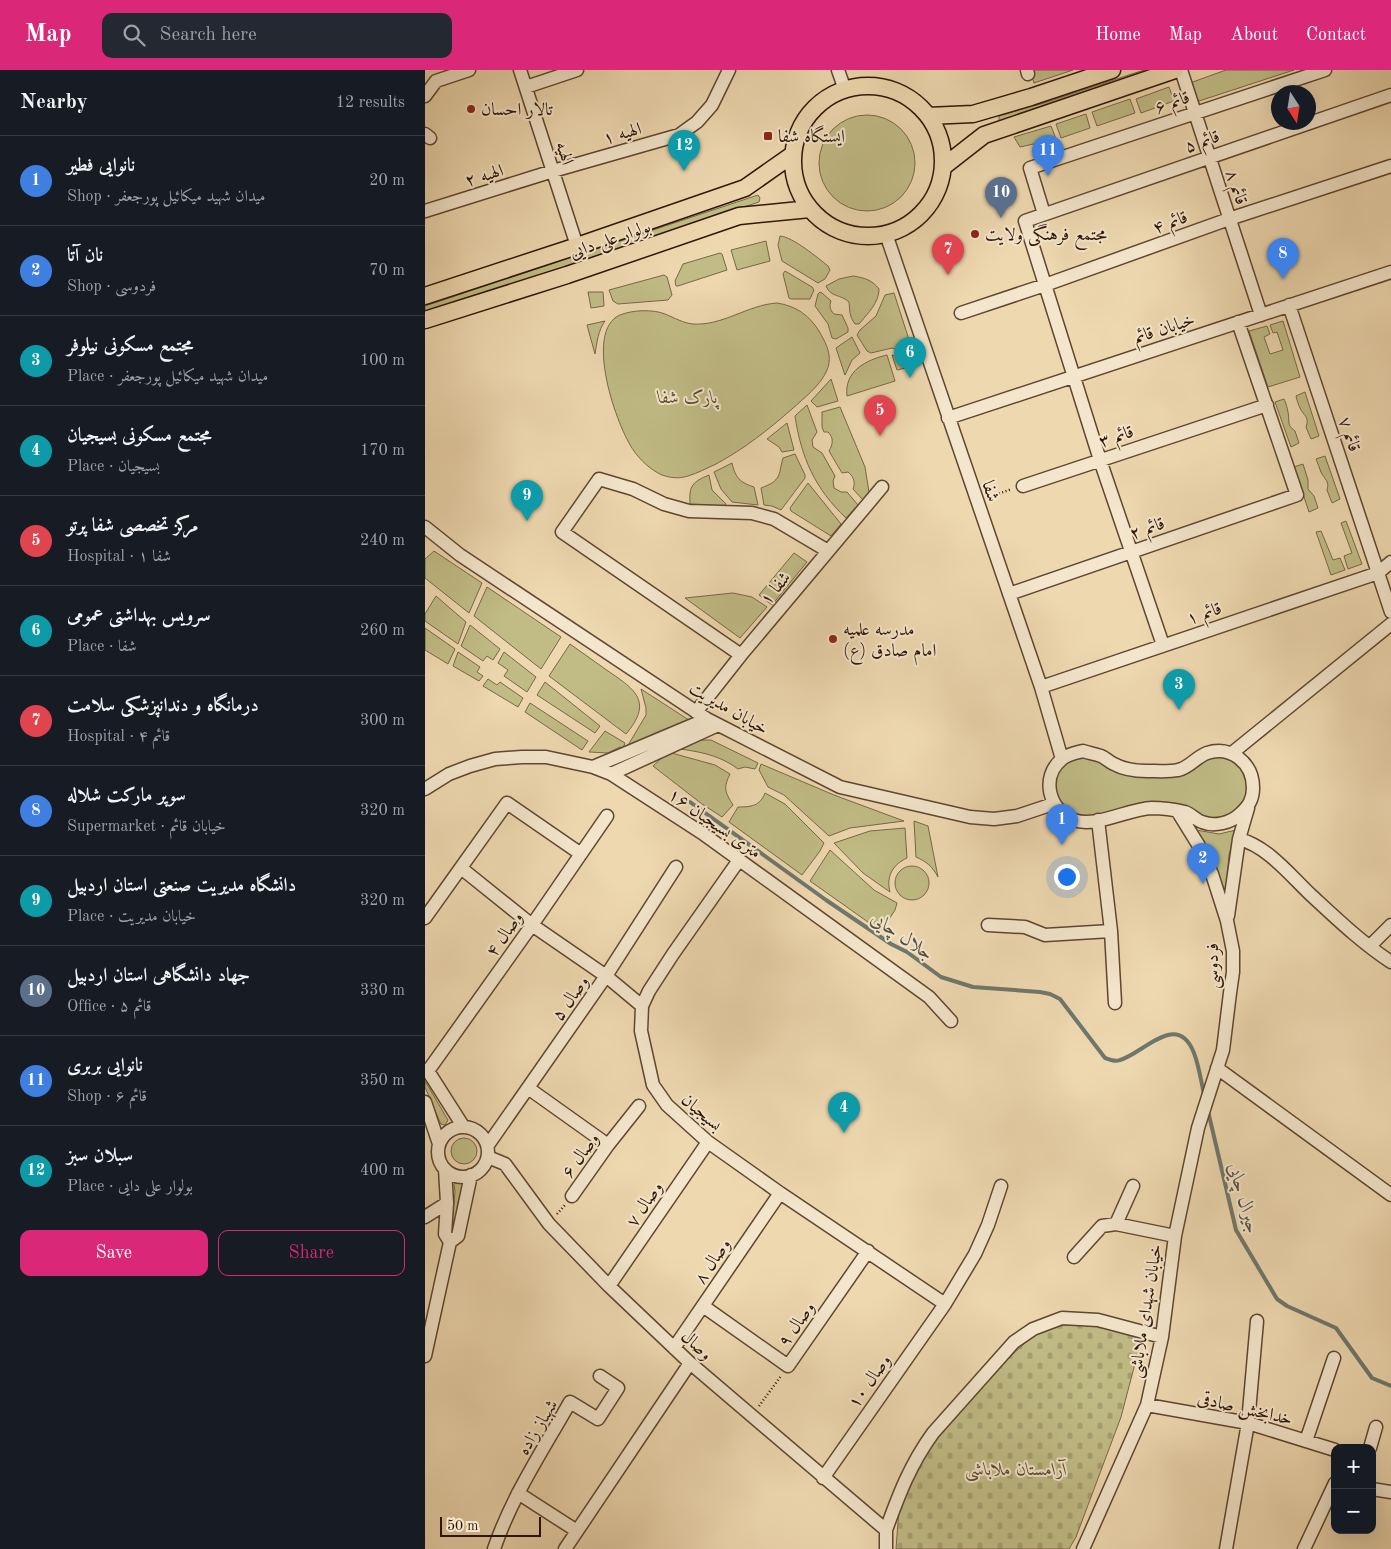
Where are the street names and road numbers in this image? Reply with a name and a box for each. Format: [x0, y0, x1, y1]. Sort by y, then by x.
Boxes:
street label: قائم ۶ [1153, 89, 1194, 123]
street label: الهیه ۱ [601, 120, 644, 148]
street label: قائم ۵ [1183, 128, 1224, 162]
street label: الهیه [552, 139, 576, 167]
street label: الهیه ۲ [463, 162, 506, 190]
street label: قائم ۸ [1216, 168, 1250, 209]
street label: قائم ۴ [1150, 208, 1192, 243]
street label: بولوار علی دایی [568, 218, 654, 265]
street label: خیابان قائم [1131, 311, 1199, 353]
street label: قائم ۷ [1329, 415, 1363, 456]
street label: قائم ۳ [1097, 423, 1138, 457]
street label: شفا [978, 478, 1002, 504]
street label: قائم ۲ [1128, 515, 1169, 549]
street label: شفا ۱ [757, 569, 794, 608]
street label: قائم ۱ [1185, 600, 1226, 634]
street label: خیابان مدیریت [685, 679, 771, 740]
street label: ۱۶ متری بسیجیان [665, 785, 764, 862]
street label: وصال ۴ [483, 909, 527, 961]
street label: فردوسی [1204, 943, 1225, 989]
street label: وصال ۵ [549, 973, 593, 1025]
street label: بسیجیان [678, 1091, 725, 1135]
street label: وصال ۶ [559, 1130, 604, 1182]
street label: وصال ۷ [623, 1179, 667, 1231]
street label: وصال ۸ [691, 1236, 735, 1288]
street label: خیابان شهدای ملاباشی [1127, 1243, 1168, 1380]
street label: وصال ۹ [775, 1299, 819, 1351]
street label: وصال [677, 1327, 715, 1365]
street label: وصال ۱۰ [845, 1351, 895, 1412]
street label: خدابخش صادقی [1195, 1388, 1294, 1431]
street label: شهباز زاده [514, 1397, 563, 1459]

